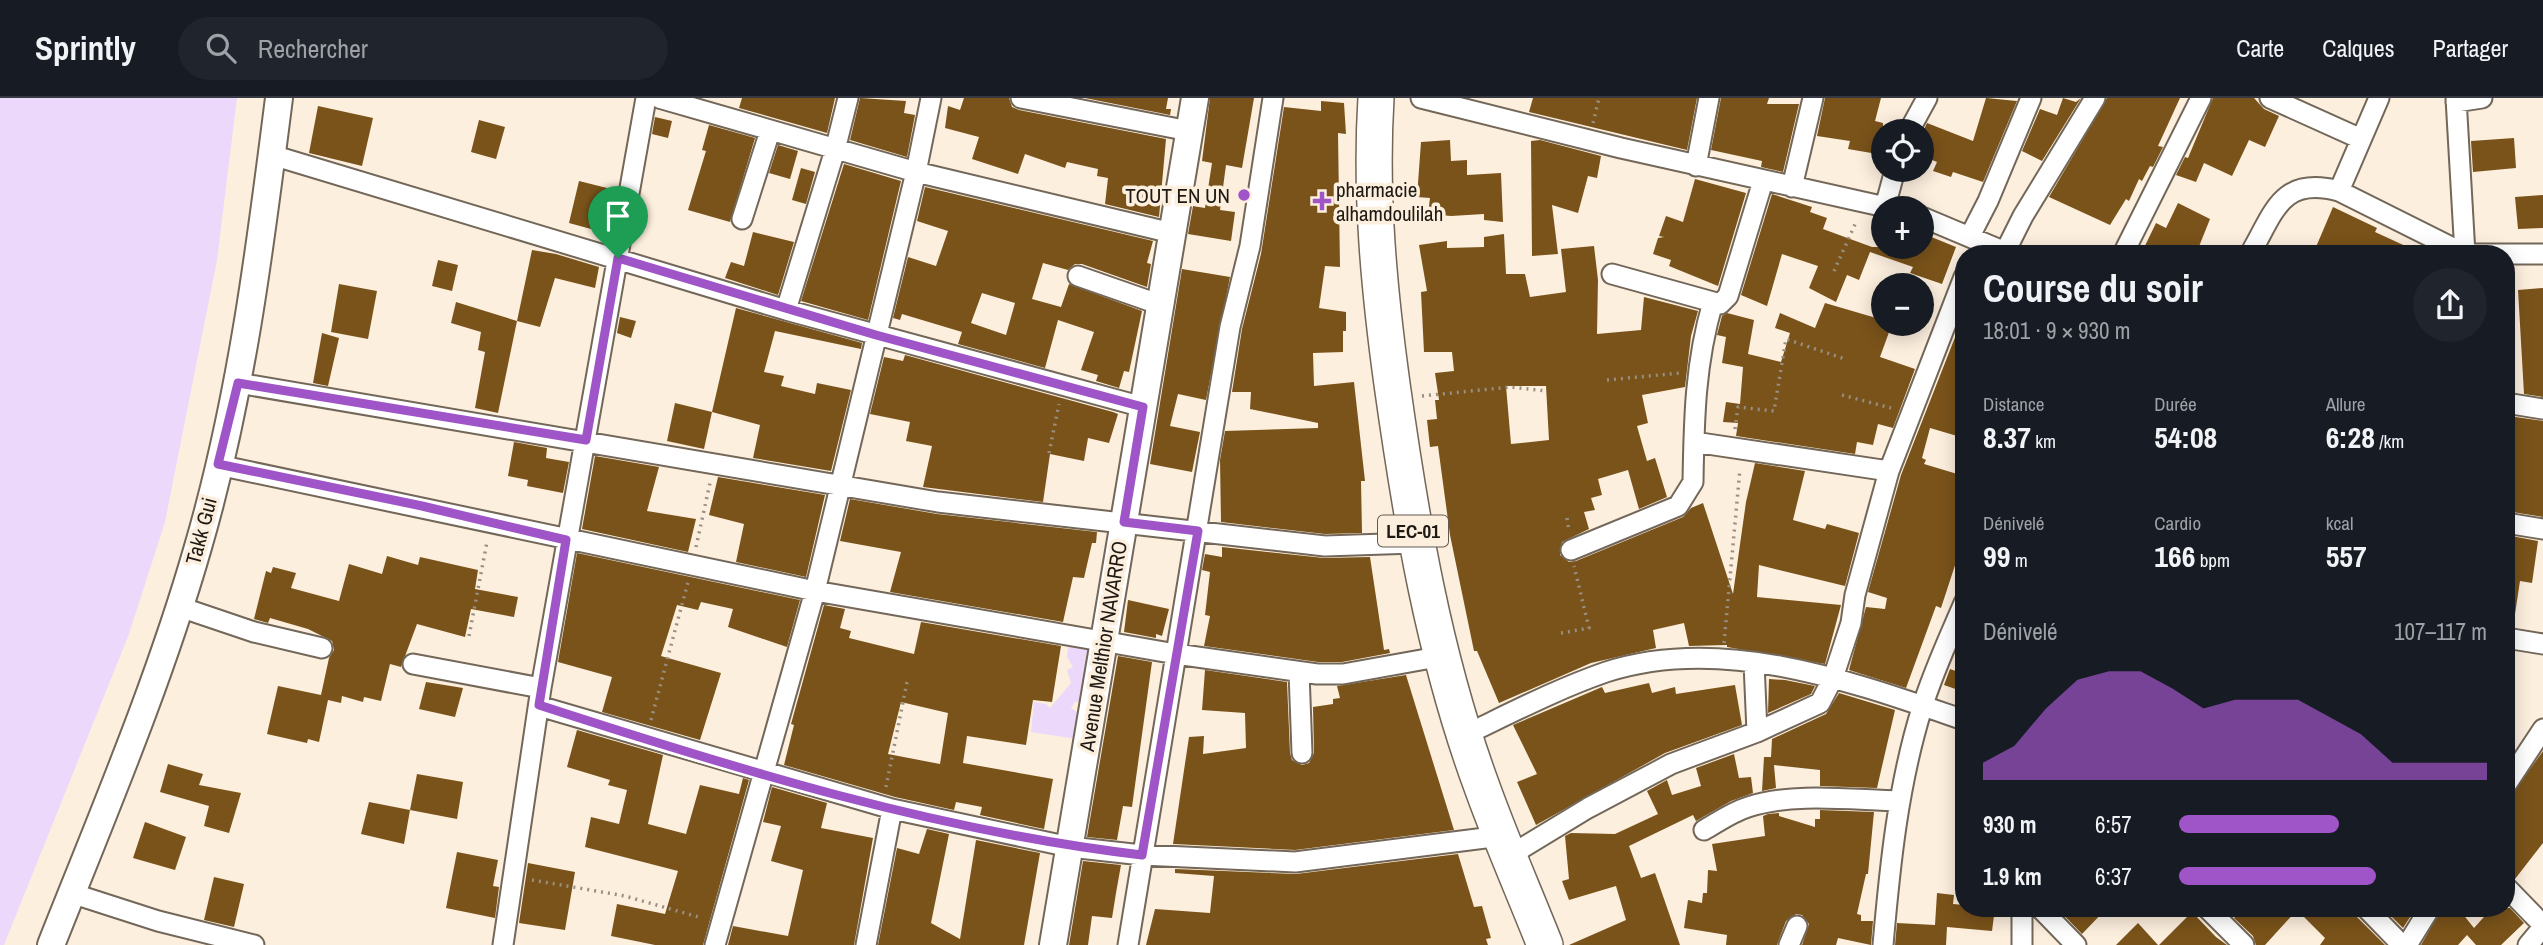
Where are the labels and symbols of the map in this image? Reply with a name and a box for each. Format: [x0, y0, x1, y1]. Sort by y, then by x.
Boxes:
place label: pharmacie alhamdoulilah [1336, 175, 1443, 228]
place label: TOUT EN UN [1125, 181, 1230, 210]
pin [588, 186, 648, 258]
marker: TOUT EN UN [1236, 187, 1252, 203]
marker: pharmacie alhamdoulilah [1314, 193, 1330, 209]
street label: Takk Gui [178, 494, 224, 568]
road number: LEC-01 [1378, 516, 1448, 546]
street label: Avenue Melthior NAVARRO [1072, 539, 1134, 754]

